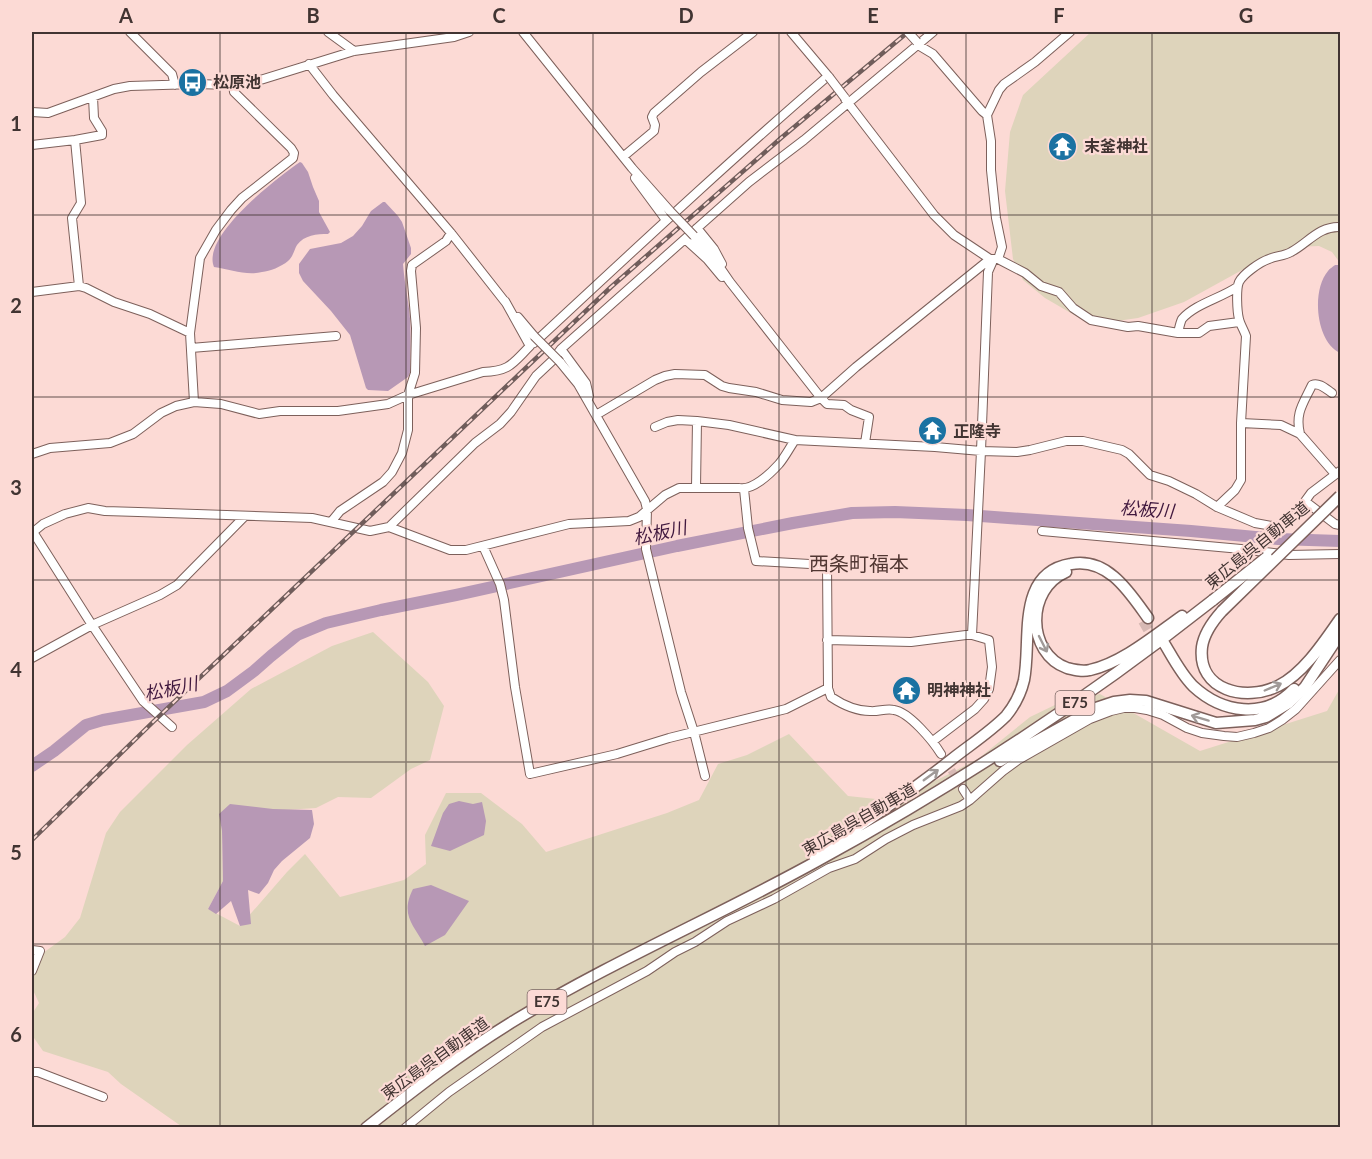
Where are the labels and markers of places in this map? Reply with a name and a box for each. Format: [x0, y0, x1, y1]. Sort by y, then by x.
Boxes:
bus stop icon: 松原池 [176, 66, 208, 98]
place label: 松原池 [213, 72, 261, 91]
temple icon: 末釜神社 [1047, 130, 1079, 162]
place label: 末釜神社 [1084, 136, 1148, 155]
temple icon: 正隆寺 [916, 415, 948, 447]
place label: 正隆寺 [953, 421, 1001, 440]
temple icon: 明神神社 [890, 674, 922, 706]
place label: 明神神社 [927, 680, 991, 699]

